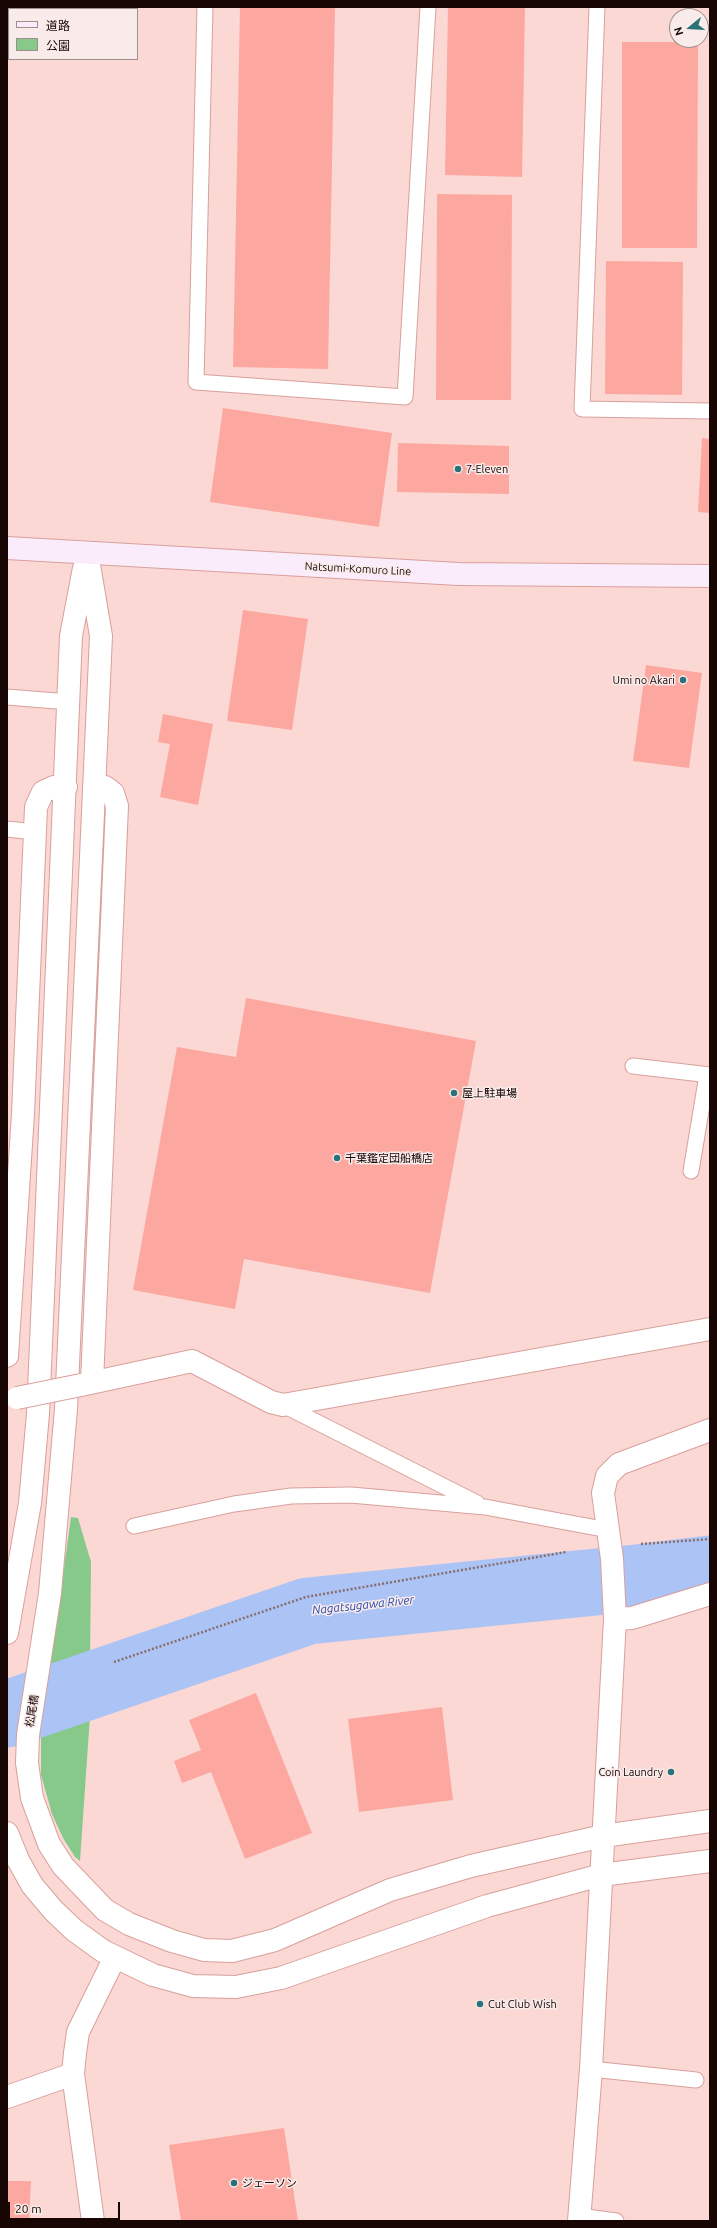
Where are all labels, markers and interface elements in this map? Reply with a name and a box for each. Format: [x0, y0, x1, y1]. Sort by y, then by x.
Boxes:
legend [8, 8, 138, 60]
north arrow [669, 8, 709, 48]
text: 道路 [46, 19, 70, 32]
text: N [672, 26, 686, 37]
text: 公園 [46, 39, 70, 52]
place label: 7-Eleven [466, 462, 508, 476]
marker: 7-Eleven [453, 464, 463, 474]
street label: Natsumi-Komuro Line [304, 560, 412, 578]
place label: Umi no Akari [612, 673, 675, 687]
marker: Umi no Akari [678, 675, 688, 685]
place label: 屋上駐車場 [462, 1086, 517, 1100]
marker: 屋上駐車場 [449, 1088, 459, 1098]
place label: 千葉鑑定団船橋店 [345, 1151, 433, 1165]
marker: 千葉鑑定団船橋店 [332, 1153, 342, 1163]
water label: Nagatsugawa River [311, 1592, 415, 1618]
street label: 松尾橋 [23, 1694, 41, 1728]
place label: Coin Laundry [598, 1765, 663, 1779]
marker: Coin Laundry [666, 1767, 676, 1777]
place label: Cut Club Wish [488, 1997, 557, 2011]
marker: Cut Club Wish [475, 1999, 485, 2009]
place label: ジェーソン [242, 2176, 297, 2190]
marker: ジェーソン [229, 2178, 239, 2188]
scale bar [10, 2194, 122, 2220]
text: 20 m [15, 2202, 42, 2215]

